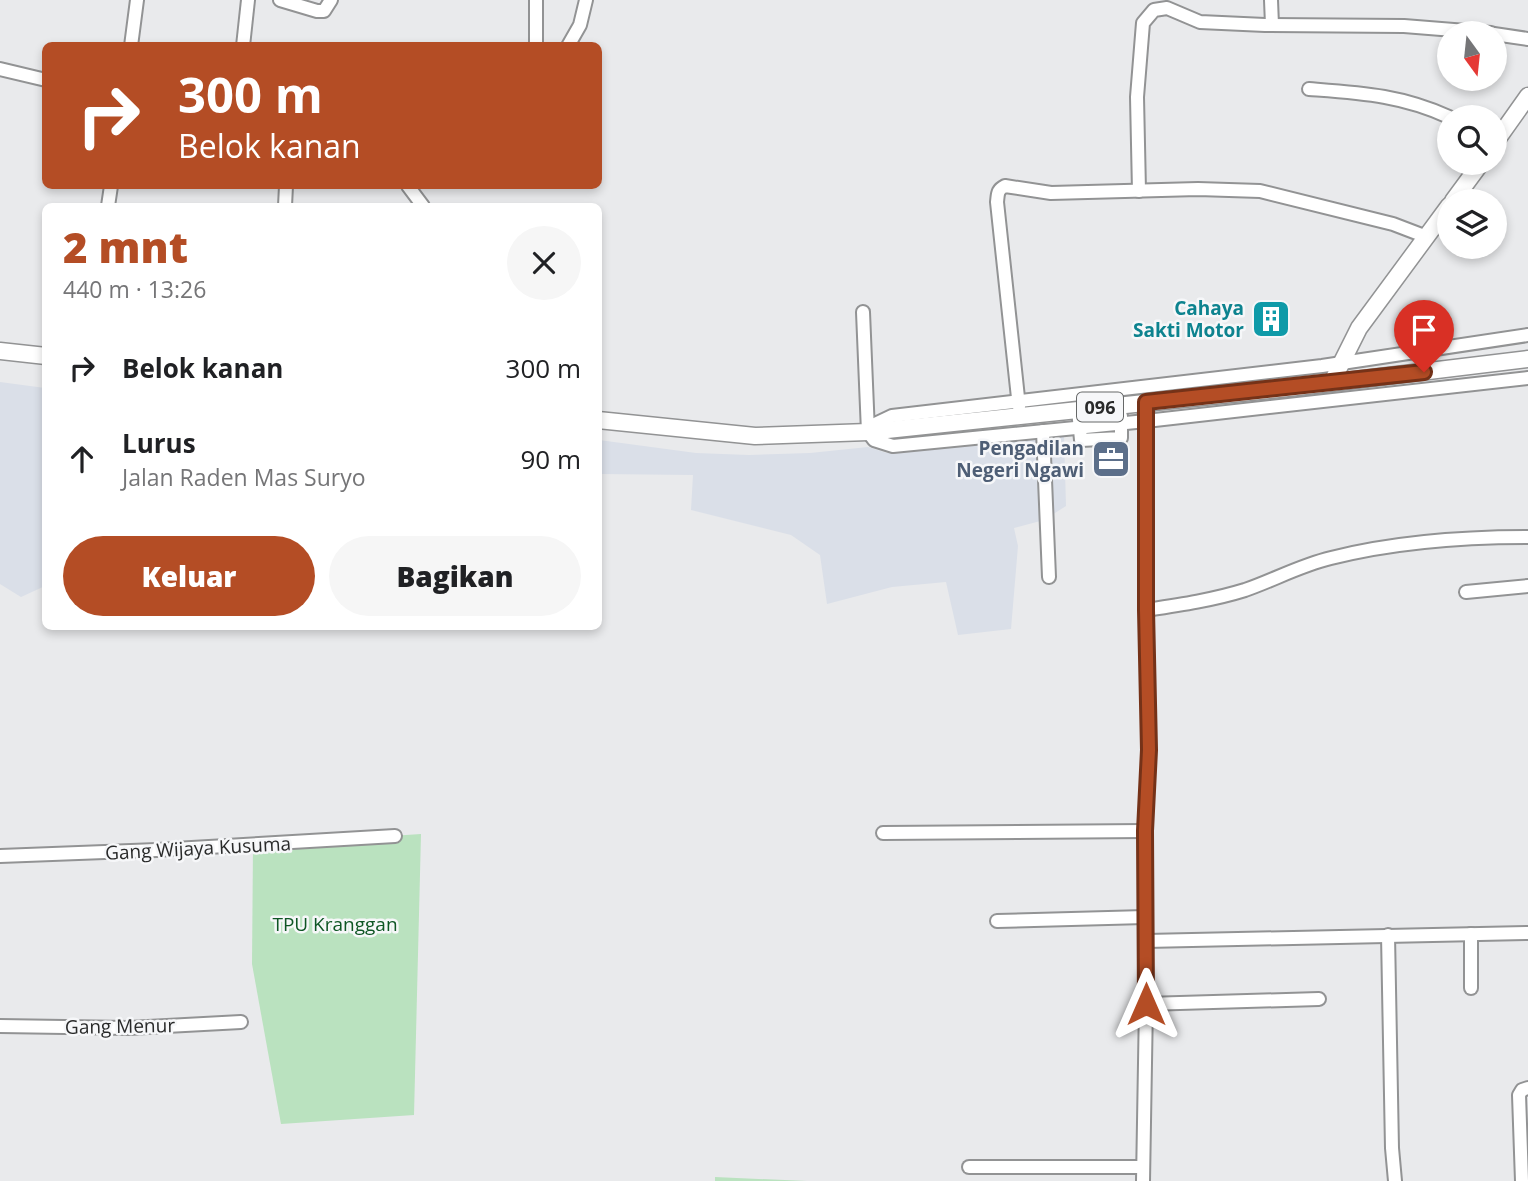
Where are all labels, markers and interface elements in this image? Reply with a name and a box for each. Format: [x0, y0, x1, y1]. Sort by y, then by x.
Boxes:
north arrow [1437, 21, 1507, 91]
map controls [1437, 21, 1507, 259]
text: 300 m [178, 61, 323, 127]
icon: right [63, 70, 154, 161]
button: search [1437, 105, 1507, 175]
text: Belok kanan [178, 124, 361, 167]
button: layers [1437, 189, 1507, 259]
text: 2 mnt [63, 218, 188, 275]
button: close [507, 226, 581, 300]
text: 440 m · 13:26 [63, 273, 206, 305]
place label: Cahaya Sakti Motor [1133, 295, 1244, 343]
building icon: Cahaya Sakti Motor [1250, 298, 1292, 340]
pin [1394, 300, 1454, 372]
icon: arrive [1405, 311, 1443, 349]
icon: right [63, 349, 101, 387]
text: Belok kanan [122, 350, 283, 386]
text: 300 m [506, 350, 581, 386]
road number: 096 [1077, 393, 1123, 422]
text: Lurus [122, 425, 196, 461]
place label: Pengadilan Negeri Ngawi [956, 435, 1084, 483]
office icon: Pengadilan Negeri Ngawi [1090, 438, 1132, 480]
icon: ahead [63, 440, 101, 478]
text: 90 m [520, 441, 581, 477]
text: Jalan Raden Mas Suryo [122, 461, 366, 493]
button: Keluar [63, 536, 315, 616]
button: Bagikan [329, 536, 581, 616]
street label: Gang Wijaya Kusuma [104, 830, 292, 866]
park label: TPU Kranggan [272, 911, 398, 937]
position arrow [1109, 967, 1183, 1041]
street label: Gang Menur [65, 1012, 176, 1040]

